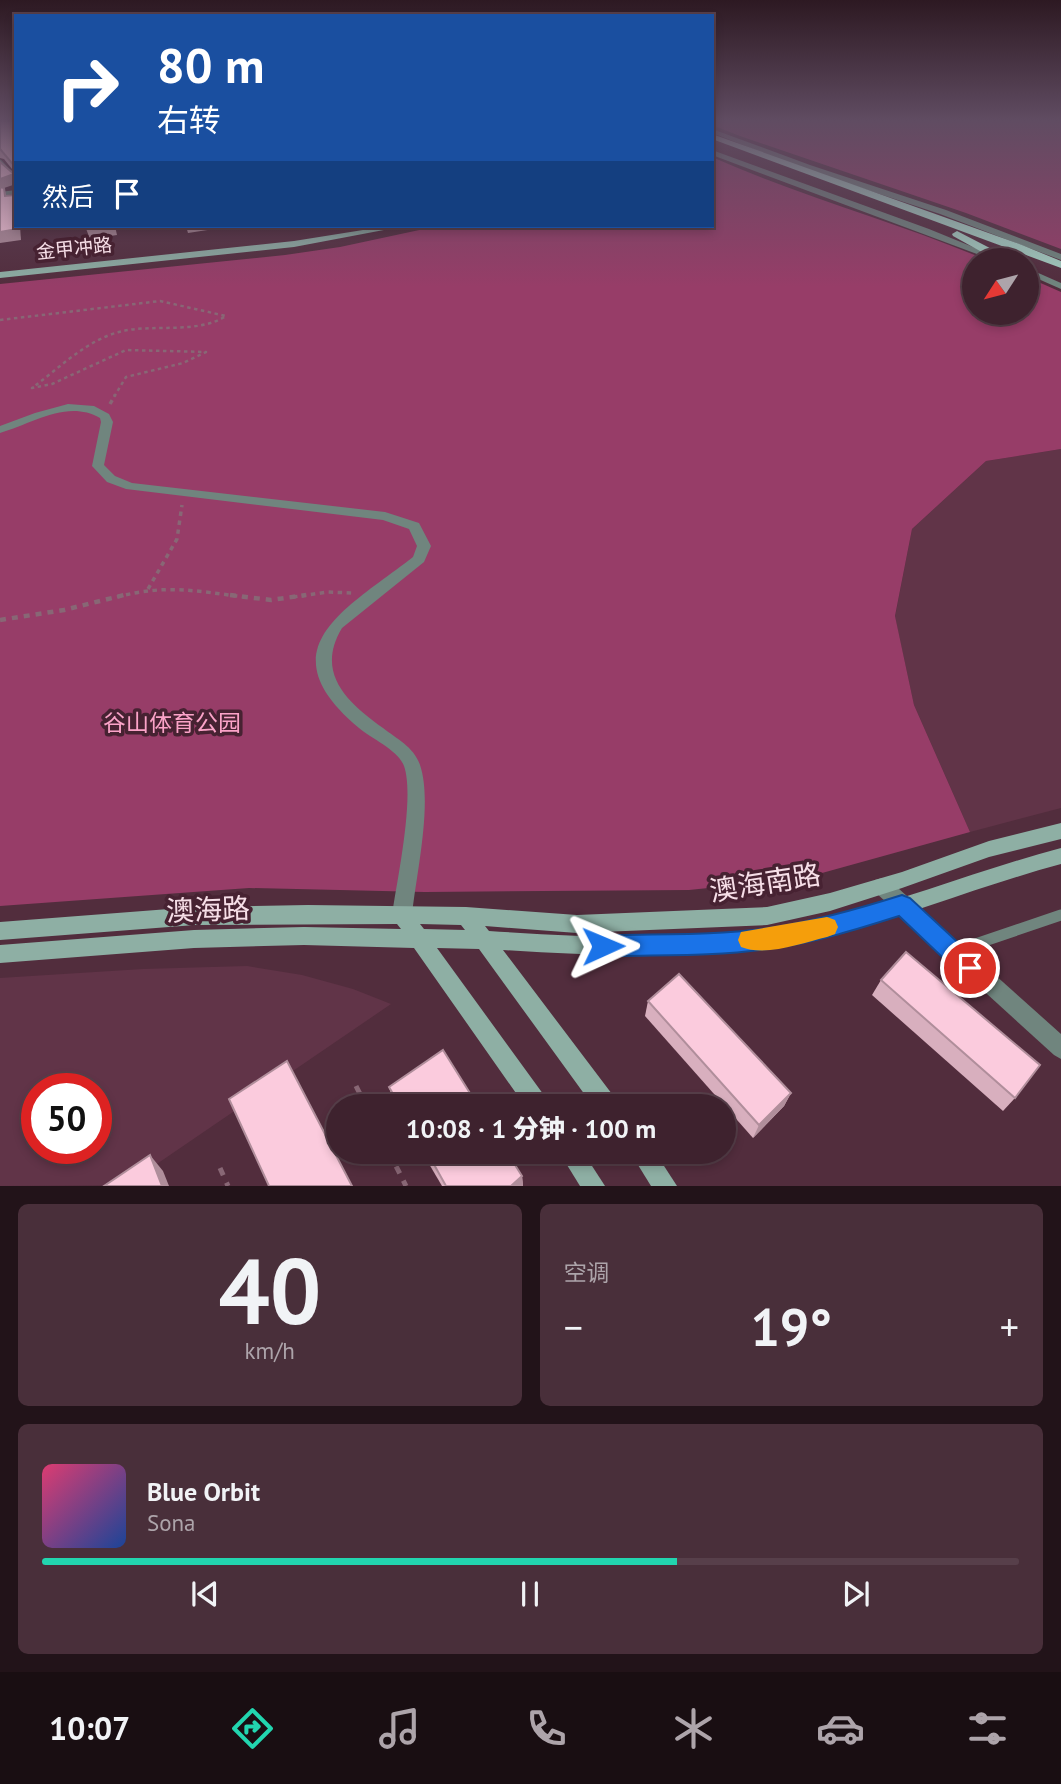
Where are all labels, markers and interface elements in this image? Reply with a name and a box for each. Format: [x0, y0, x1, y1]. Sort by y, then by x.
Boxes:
text: 80 m [157, 33, 264, 97]
icon: right [42, 42, 133, 133]
text: 右转 [157, 99, 221, 141]
icon: arrive [108, 175, 146, 213]
text: 然后 [42, 180, 94, 213]
street label: 金甲冲路 [35, 232, 113, 264]
north arrow [962, 248, 1040, 326]
map controls [962, 248, 1039, 325]
park label: 谷山体育公园 [103, 708, 241, 737]
street label: 澳海南路 [707, 855, 823, 909]
street label: 澳海路 [165, 889, 251, 929]
position arrow [566, 909, 640, 983]
pin [940, 938, 1000, 998]
icon: arrive [951, 949, 989, 987]
speed limit sign: 50 [21, 1073, 112, 1164]
text: 10:08 · 1 分钟 · 100 m [406, 1112, 656, 1145]
text: 40 [218, 1231, 321, 1349]
text: 空调 [564, 1258, 610, 1287]
text: 19° [750, 1293, 832, 1360]
text: − [564, 1302, 583, 1351]
text: + [1000, 1302, 1019, 1351]
text: km/h [245, 1336, 295, 1365]
text: Blue Orbit [147, 1475, 260, 1508]
text: Sona [147, 1508, 196, 1537]
icon: previous [186, 1575, 224, 1613]
icon: pause [511, 1575, 549, 1613]
icon: next [837, 1575, 875, 1613]
icon: directions [228, 1704, 277, 1753]
icon: music [375, 1704, 424, 1753]
icon: phone [522, 1704, 571, 1753]
icon: climate [669, 1704, 718, 1753]
icon: car [816, 1704, 865, 1753]
icon: filters [963, 1704, 1012, 1753]
text: 10:07 [49, 1707, 130, 1749]

